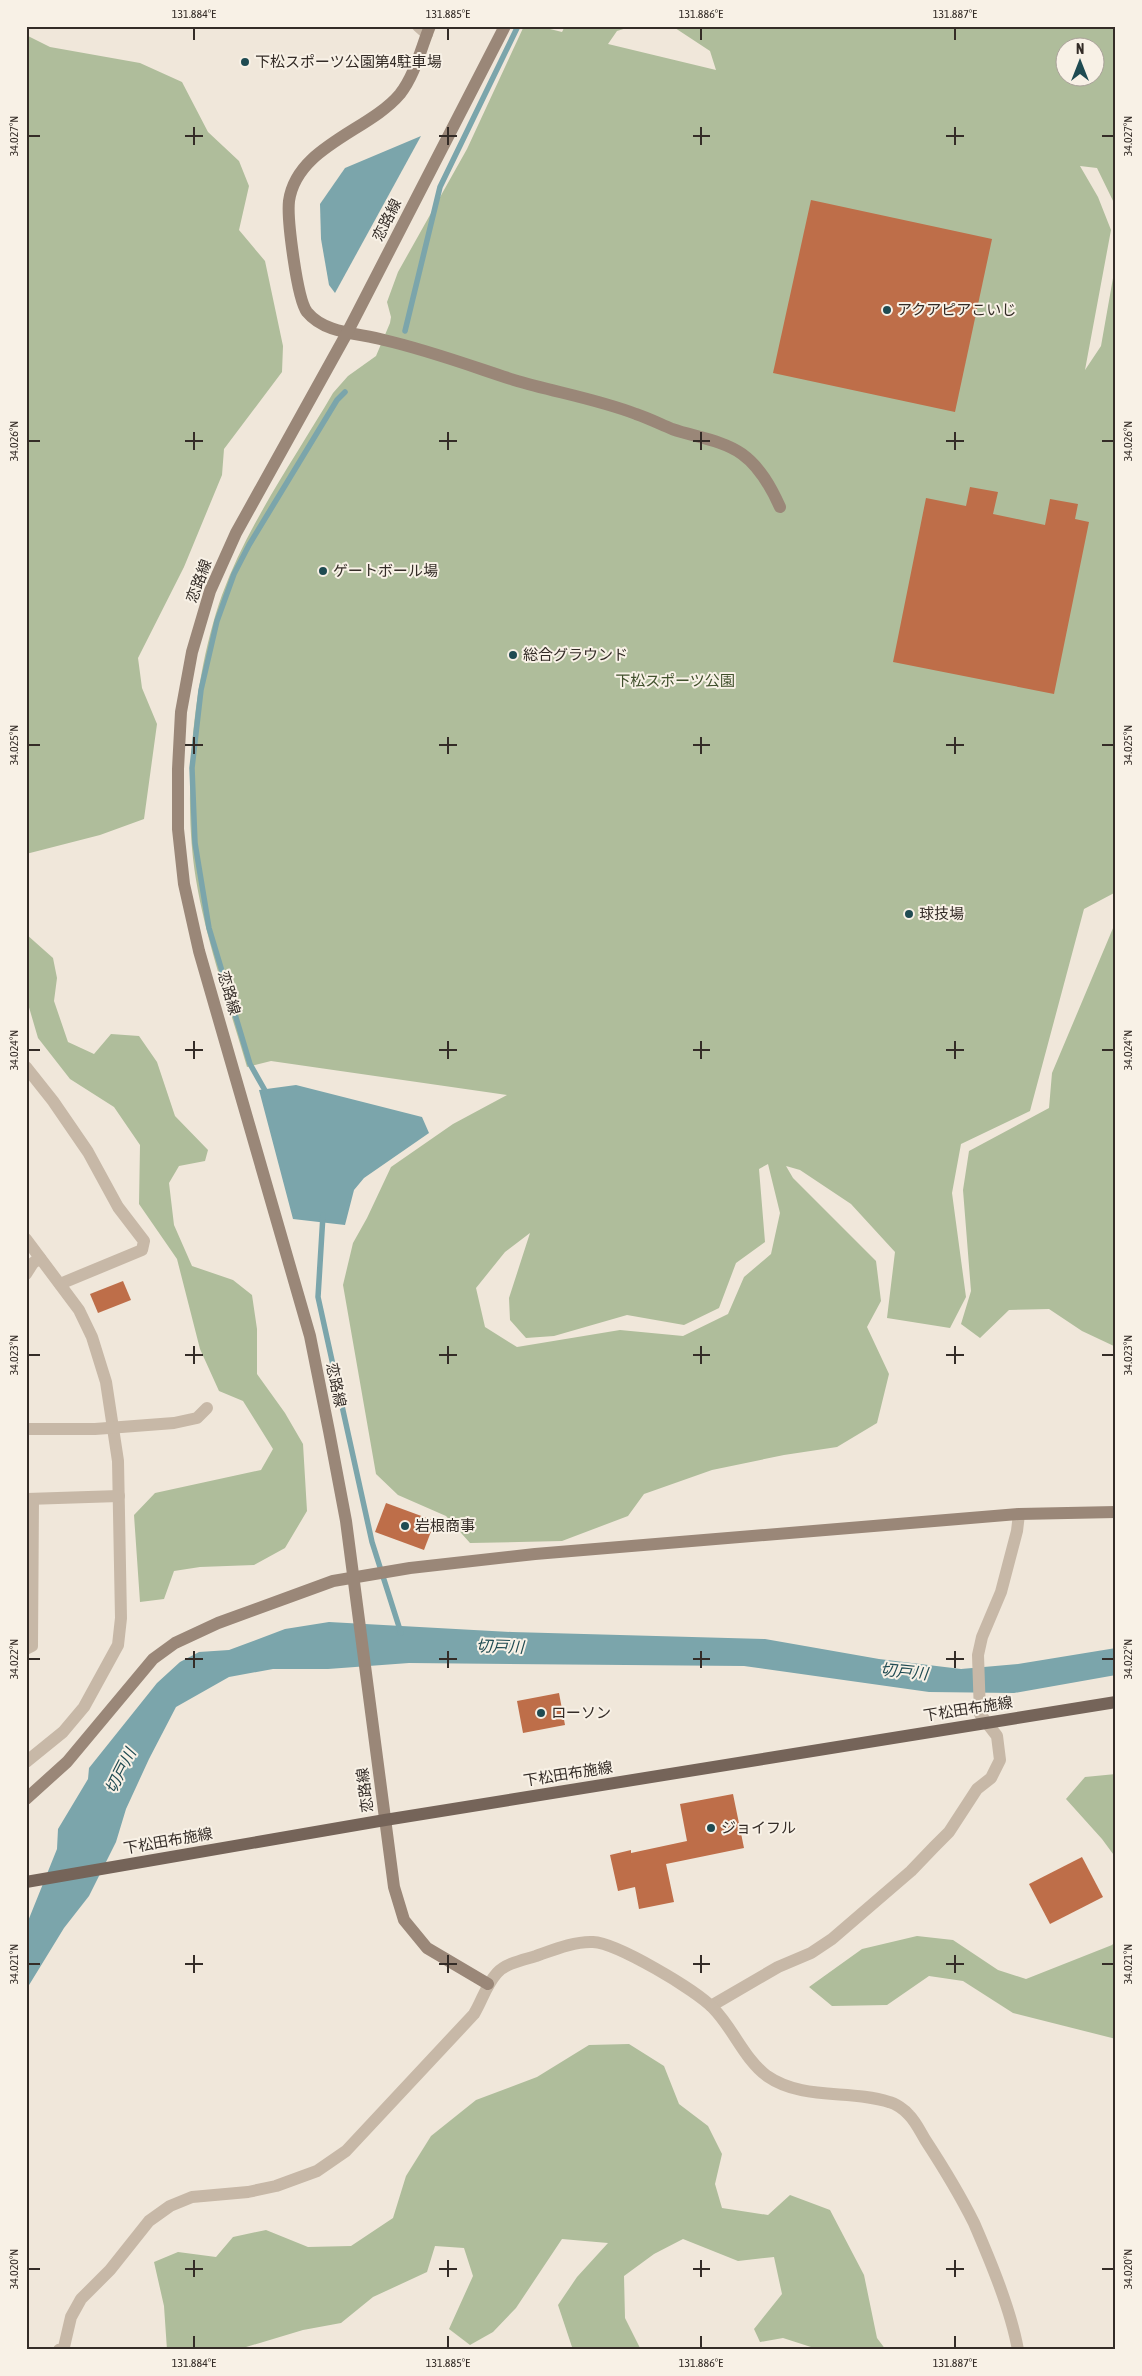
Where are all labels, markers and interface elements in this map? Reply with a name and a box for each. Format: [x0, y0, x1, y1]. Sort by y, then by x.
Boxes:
text: 131.884°E [172, 7, 216, 21]
text: 131.885°E [426, 7, 470, 21]
text: 131.886°E [679, 7, 723, 21]
text: 131.887°E [933, 7, 977, 21]
north arrow [1054, 38, 1104, 88]
text: N [1076, 41, 1084, 57]
place label: 下松スポーツ公園第4駐車場 [255, 53, 442, 70]
marker: 下松スポーツ公園第4駐車場 [239, 56, 251, 68]
text: 34.027°N [7, 116, 21, 156]
text: 34.027°N [1121, 116, 1135, 156]
street label: 恋路線 [369, 196, 404, 244]
place label: アクアピアこいじ [897, 301, 1016, 318]
marker: アクアピアこいじ [881, 304, 893, 316]
text: 34.026°N [7, 421, 21, 461]
text: 34.026°N [1121, 421, 1135, 461]
street label: 恋路線 [183, 557, 215, 605]
place label: ゲートボール場 [333, 562, 438, 579]
marker: ゲートボール場 [317, 565, 329, 577]
place label: 総合グラウンド [523, 646, 628, 663]
marker: 総合グラウンド [507, 649, 519, 661]
park label: 下松スポーツ公園 [615, 672, 735, 689]
text: 34.025°N [7, 725, 21, 765]
text: 34.025°N [1121, 725, 1135, 765]
place label: 球技場 [919, 905, 964, 922]
marker: 球技場 [903, 908, 915, 920]
street label: 恋路線 [215, 969, 244, 1017]
text: 34.024°N [7, 1030, 21, 1070]
text: 34.024°N [1121, 1030, 1135, 1070]
text: 34.023°N [7, 1335, 21, 1375]
text: 34.023°N [1121, 1335, 1135, 1375]
street label: 恋路線 [323, 1361, 349, 1409]
place label: 岩根商事 [415, 1517, 475, 1534]
marker: 岩根商事 [399, 1520, 411, 1532]
water label: 切戸川 [476, 1636, 526, 1656]
text: 34.022°N [7, 1639, 21, 1679]
text: 34.022°N [1121, 1639, 1135, 1679]
water label: 切戸川 [879, 1660, 931, 1683]
street label: 下松田布施線 [922, 1693, 1014, 1724]
place label: ローソン [551, 1704, 611, 1721]
marker: ローソン [535, 1707, 547, 1719]
water label: 切戸川 [101, 1744, 140, 1796]
street label: 下松田布施線 [522, 1758, 614, 1789]
street label: 恋路線 [353, 1767, 376, 1813]
place label: ジョイフル [721, 1819, 796, 1836]
marker: ジョイフル [705, 1822, 717, 1834]
street label: 下松田布施線 [122, 1824, 214, 1857]
text: 34.021°N [7, 1944, 21, 1984]
text: 34.021°N [1121, 1944, 1135, 1984]
text: 34.020°N [7, 2249, 21, 2289]
text: 34.020°N [1121, 2249, 1135, 2289]
text: 131.884°E [172, 2356, 216, 2370]
text: 131.885°E [426, 2356, 470, 2370]
text: 131.886°E [679, 2356, 723, 2370]
text: 131.887°E [933, 2356, 977, 2370]

